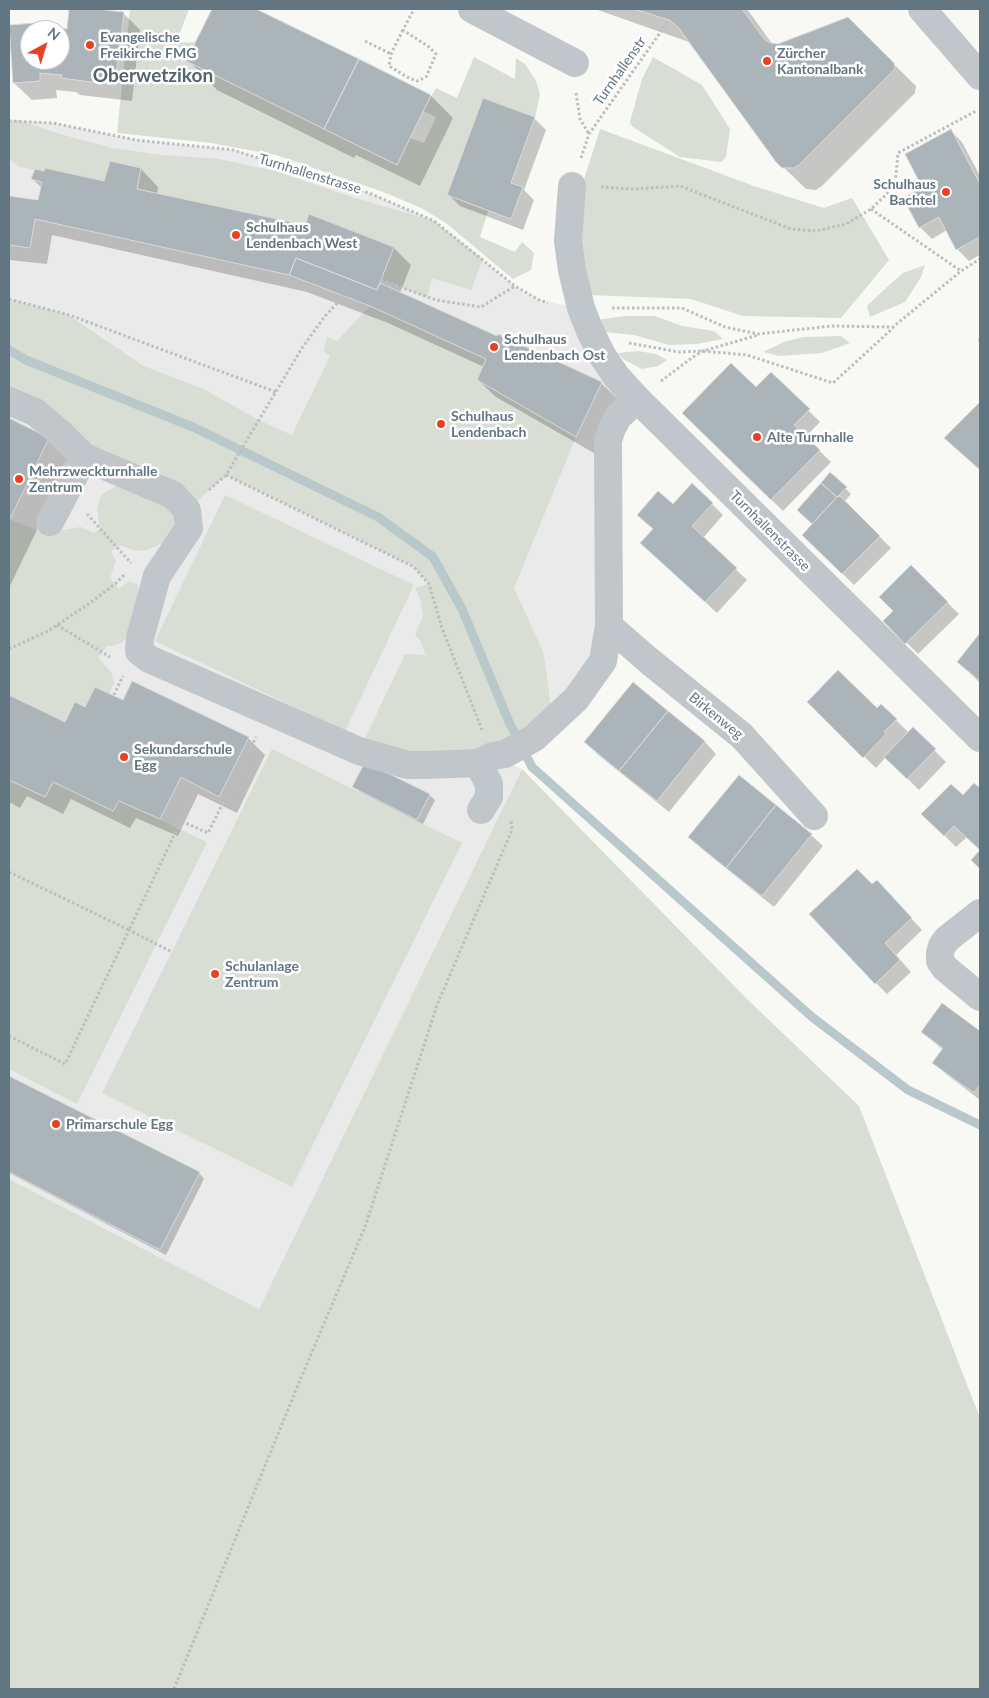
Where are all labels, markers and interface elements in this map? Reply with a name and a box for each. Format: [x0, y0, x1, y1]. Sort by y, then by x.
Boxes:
north arrow [20, 20, 70, 70]
text: N [45, 24, 64, 44]
place label: Evangelische Freikirche FMG [100, 29, 196, 62]
street label: Turnhallenstr [590, 33, 650, 109]
marker: Evangelische Freikirche FMG [84, 39, 96, 51]
place label: Zürcher Kantonalbank [777, 45, 864, 78]
marker: Zürcher Kantonalbank [761, 55, 773, 67]
district label: Oberwetzikon [93, 65, 213, 87]
street label: Turnhallenstrasse [257, 150, 363, 198]
place label: Schulhaus Bachtel [873, 176, 936, 208]
marker: Schulhaus Bachtel [940, 186, 952, 198]
place label: Schulhaus Lendenbach West [246, 219, 357, 252]
marker: Schulhaus Lendenbach West [230, 229, 242, 241]
place label: Schulhaus Lendenbach Ost [504, 331, 605, 364]
marker: Schulhaus Lendenbach Ost [488, 341, 500, 353]
place label: Schulhaus Lendenbach [451, 408, 526, 441]
marker: Schulhaus Lendenbach [435, 418, 447, 430]
place label: Alte Turnhalle [767, 429, 854, 445]
marker: Alte Turnhalle [751, 431, 763, 443]
place label: Mehrzweckturnhalle Zentrum [29, 463, 158, 496]
marker: Mehrzweckturnhalle Zentrum [13, 473, 25, 485]
street label: Turnhallenstrasse [726, 487, 814, 575]
street label: Birkenweg [686, 689, 746, 743]
place label: Sekundarschule Egg [134, 741, 232, 774]
marker: Sekundarschule Egg [118, 751, 130, 763]
place label: Schulanlage Zentrum [225, 958, 299, 990]
marker: Schulanlage Zentrum [209, 968, 221, 980]
place label: Primarschule Egg [66, 1116, 173, 1132]
marker: Primarschule Egg [50, 1118, 62, 1130]

